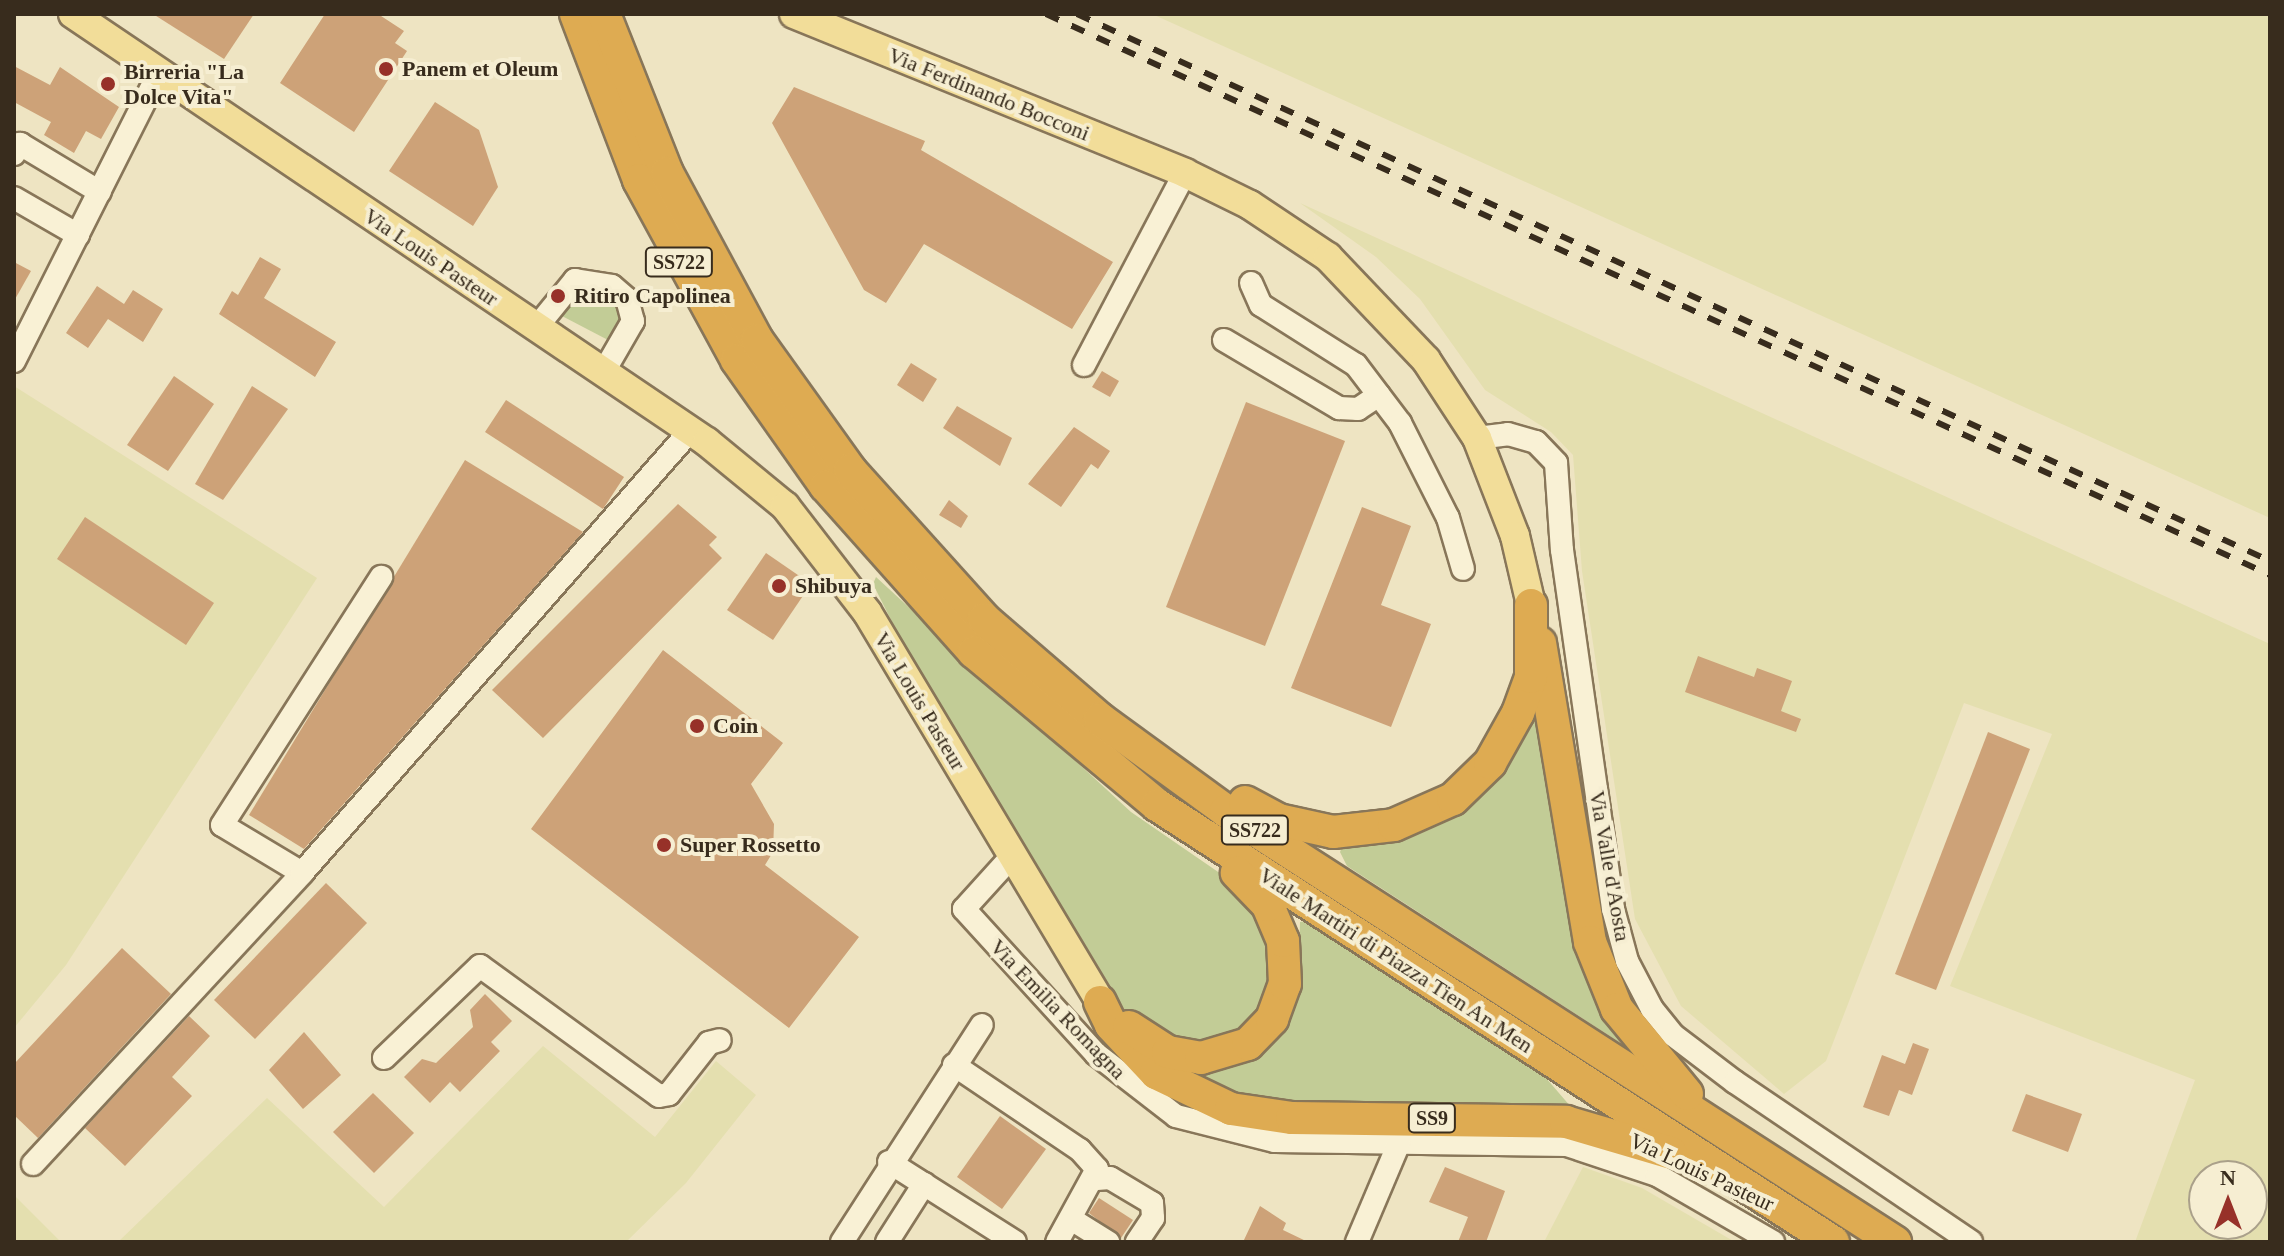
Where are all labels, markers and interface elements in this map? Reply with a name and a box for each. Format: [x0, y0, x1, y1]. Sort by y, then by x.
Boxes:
street label: Via Ferdinando Bocconi [884, 41, 1094, 147]
place label: Panem et Oleum [402, 56, 558, 82]
place label: Birreria "La Dolce Vita" [124, 58, 244, 110]
marker: Panem et Oleum [377, 60, 395, 78]
marker: Birreria "La Dolce Vita" [99, 75, 117, 93]
street label: Via Louis Pasteur [359, 202, 503, 312]
road number: SS722 [643, 246, 715, 278]
place label: Ritiro Capolinea [574, 283, 731, 309]
marker: Ritiro Capolinea [549, 287, 567, 305]
place label: Shibuya [795, 573, 872, 599]
marker: Shibuya [770, 577, 788, 595]
street label: Via Louis Pasteur [868, 627, 972, 775]
place label: Coin [713, 713, 758, 739]
marker: Coin [688, 717, 706, 735]
street label: Via Valle d'Aosta [1584, 788, 1636, 944]
road number: SS722 [1219, 814, 1291, 846]
place label: Super Rossetto [680, 832, 821, 858]
marker: Super Rossetto [655, 836, 673, 854]
street label: Viale Martiri di Piazza Tien An Men [1253, 861, 1539, 1059]
street label: Via Emilia Romagna [984, 934, 1132, 1084]
road number: SS9 [1406, 1102, 1458, 1134]
street label: Via Louis Pasteur [1626, 1127, 1778, 1217]
north arrow [2188, 1160, 2268, 1240]
text: N [2220, 1165, 2236, 1190]

